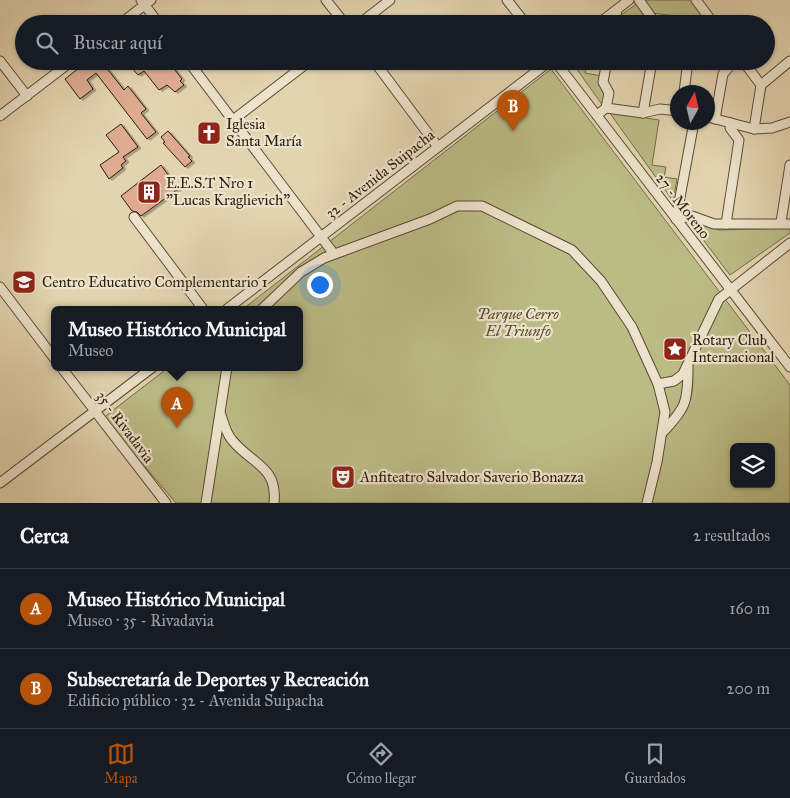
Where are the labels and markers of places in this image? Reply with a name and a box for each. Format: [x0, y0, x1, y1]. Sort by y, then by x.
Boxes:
pin: B [497, 90, 529, 131]
place label: Iglesia Santa María [226, 115, 302, 150]
church icon: Iglesia Santa María [196, 120, 222, 146]
place label: E.E.S.T Nro 1 "Lucas Kraglievich" [166, 174, 290, 209]
building icon: E.E.S.T Nro 1 "Lucas Kraglievich" [136, 179, 162, 205]
school or university icon: Centro Educativo Complementario 1 [11, 269, 37, 295]
place label: Centro Educativo Complementario 1 [42, 273, 268, 291]
place label: Rotary Club Internacional [692, 331, 776, 366]
place icon: Rotary Club Internacional [662, 336, 688, 362]
pin: A [161, 387, 193, 428]
theatre icon: Anfiteatro Salvador Saverio Bonazza [330, 464, 356, 490]
place label: Anfiteatro Salvador Saverio Bonazza [359, 468, 584, 486]

